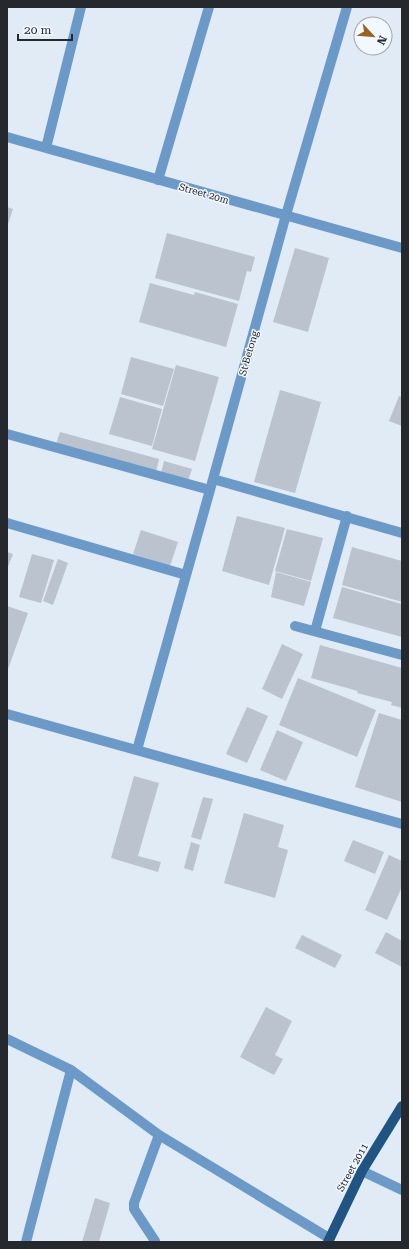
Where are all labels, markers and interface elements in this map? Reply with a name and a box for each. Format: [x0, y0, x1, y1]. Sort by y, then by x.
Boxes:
scale bar [18, 16, 72, 42]
north arrow [353, 16, 393, 56]
text: 20 m [24, 23, 51, 37]
text: N [374, 34, 389, 47]
street label: Street 20m [178, 181, 230, 206]
street label: St Betong [237, 329, 260, 377]
street label: Street 2011 [335, 1141, 370, 1193]

